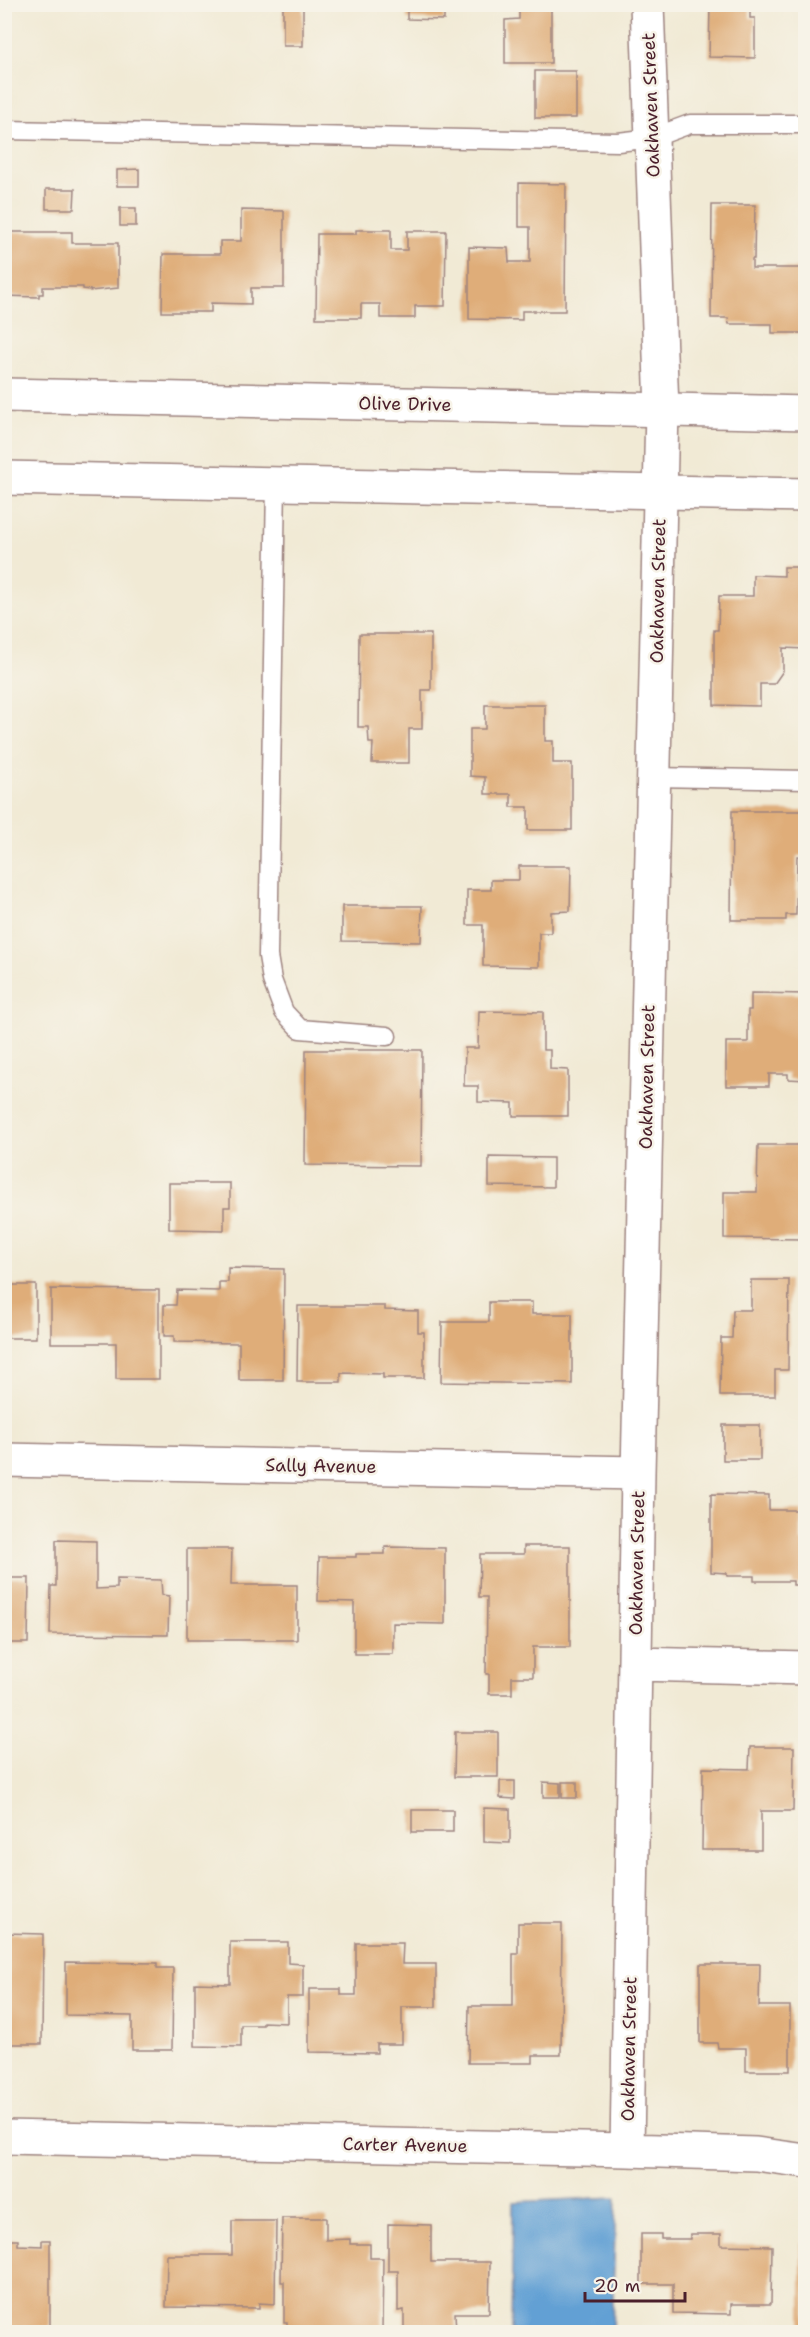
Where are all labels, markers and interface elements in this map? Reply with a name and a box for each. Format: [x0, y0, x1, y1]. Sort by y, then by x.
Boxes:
street label: Oakhaven Street [636, 32, 666, 178]
street label: Olive Drive [358, 391, 452, 417]
street label: Oakhaven Street [645, 518, 671, 664]
street label: Oakhaven Street [634, 1004, 660, 1150]
street label: Sally Avenue [265, 1453, 377, 1479]
street label: Oakhaven Street [624, 1490, 650, 1636]
street label: Oakhaven Street [616, 1976, 642, 2122]
street label: Carter Avenue [342, 2132, 468, 2158]
scale bar [585, 2265, 686, 2303]
text: 20 m [594, 2274, 640, 2298]

